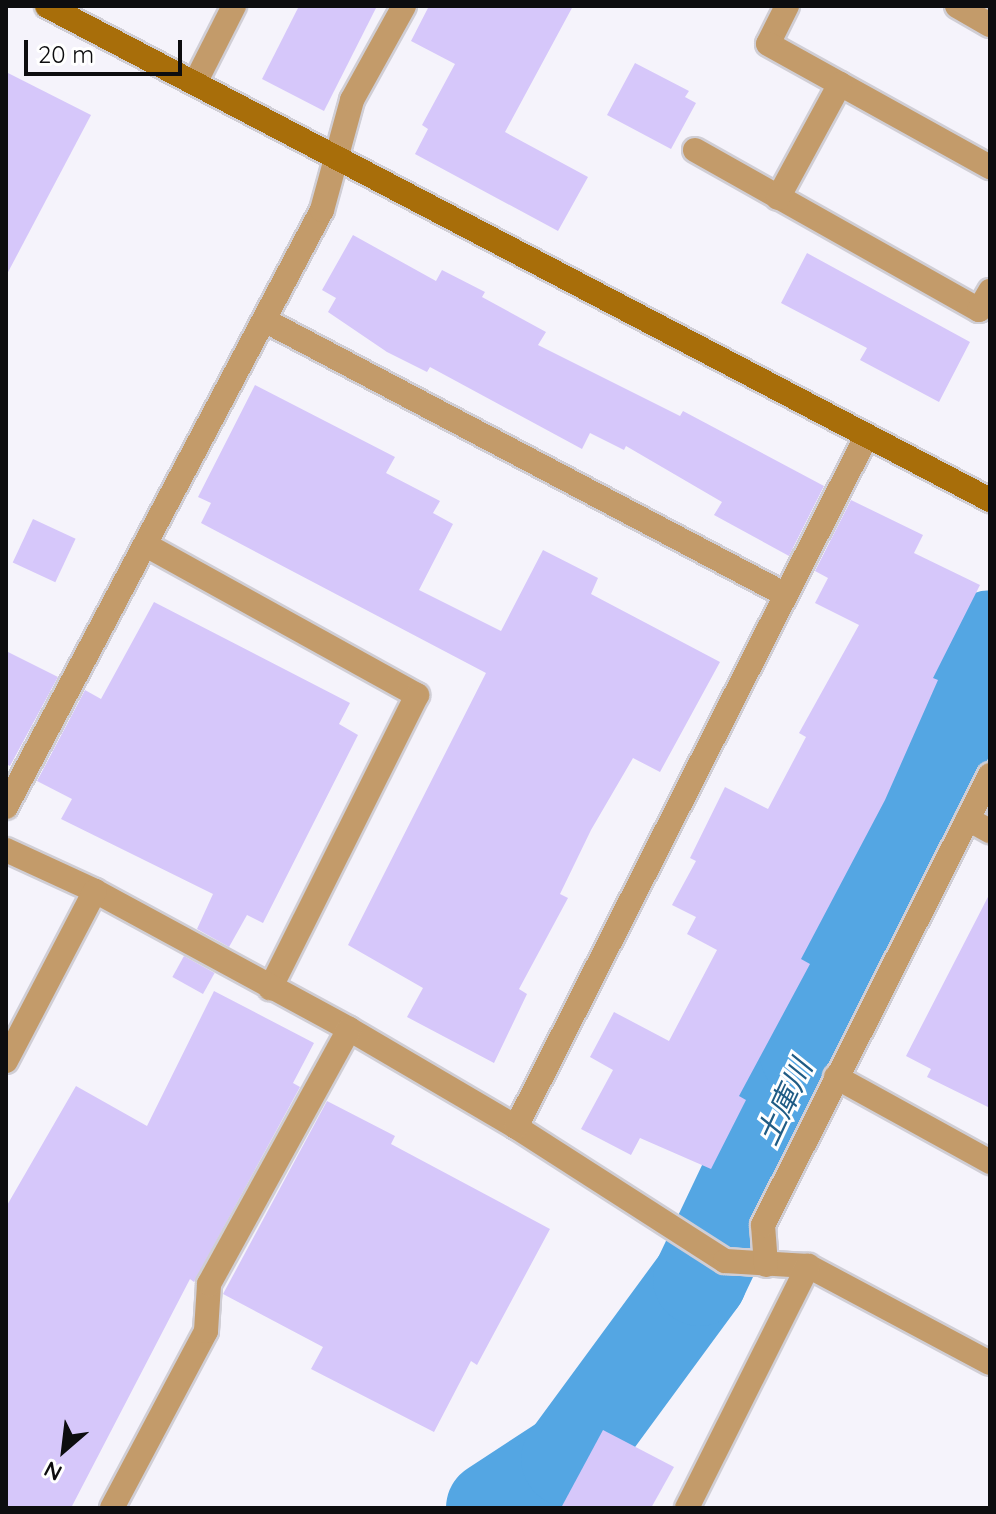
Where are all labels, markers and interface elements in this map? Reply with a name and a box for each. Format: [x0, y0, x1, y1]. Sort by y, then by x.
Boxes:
scale bar [28, 24, 186, 74]
text: 20 m [38, 39, 94, 69]
water label: 土庫川 [749, 1054, 819, 1150]
north arrow [24, 1410, 104, 1490]
text: N [39, 1455, 66, 1487]

